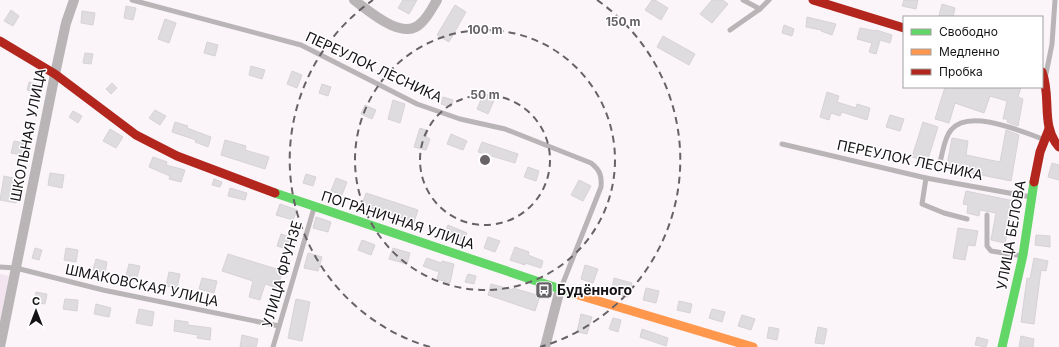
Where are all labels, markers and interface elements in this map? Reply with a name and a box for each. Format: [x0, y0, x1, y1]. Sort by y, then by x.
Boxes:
text: 150 m [606, 14, 640, 29]
legend [903, 16, 1043, 88]
text: 100 m [467, 22, 503, 37]
text: Свободно [939, 24, 998, 39]
street label: ПЕРЕУЛОК ЛЕСНИКА [303, 27, 445, 106]
text: Медленно [939, 44, 1000, 59]
text: Пробка [939, 64, 983, 79]
street label: ШКОЛЬНАЯ УЛИЦА [6, 67, 49, 203]
text: 50 m [470, 87, 500, 102]
street label: ПЕРЕУЛОК ЛЕСНИКА [836, 136, 985, 183]
centre of rings [478, 153, 492, 167]
street label: УЛИЦА БЕЛОВА [993, 178, 1029, 291]
street label: ПОГРАНИЧНАЯ УЛИЦА [319, 187, 477, 252]
street label: УЛИЦА ФРУНЗЕ [258, 218, 305, 329]
street label: ШМАКОВСКАЯ УЛИЦА [64, 260, 221, 309]
bus stop icon: Будённого [534, 280, 554, 300]
place label: Будённого [557, 281, 633, 298]
north arrow [16, 291, 56, 331]
text: С [32, 294, 40, 308]

